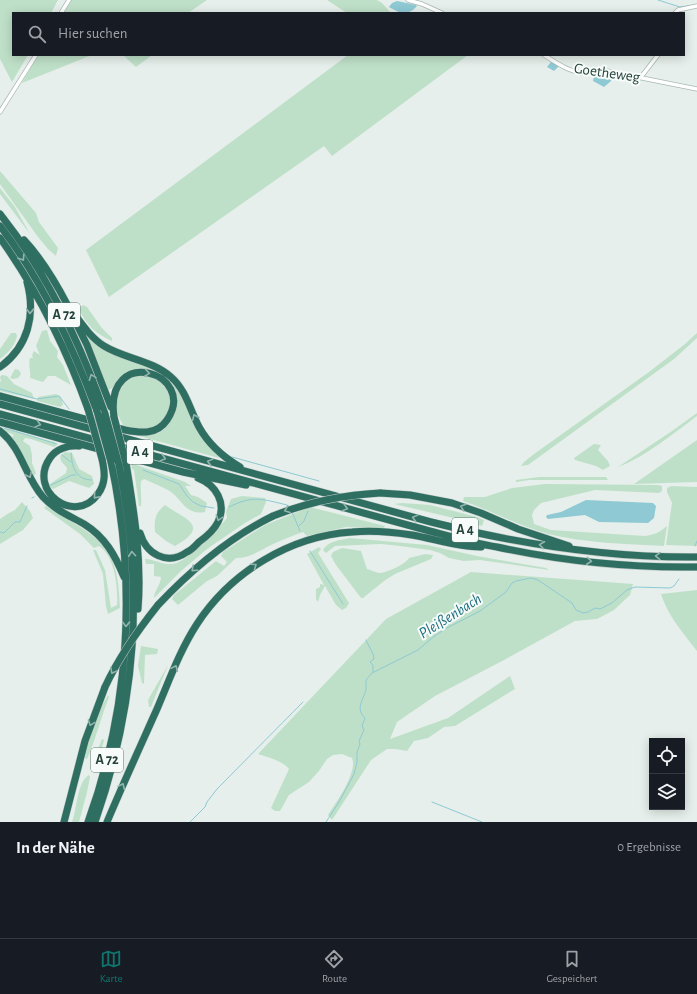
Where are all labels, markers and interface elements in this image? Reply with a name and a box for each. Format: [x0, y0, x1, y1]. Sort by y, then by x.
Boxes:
search box [12, 12, 685, 56]
icon: search [26, 23, 48, 45]
text: Hier suchen [58, 26, 128, 41]
street label: Goetheweg [573, 61, 642, 85]
one-way arrow [18, 254, 25, 261]
road number: A 72 [48, 303, 80, 327]
one-way arrow [26, 308, 35, 314]
one-way arrow [144, 368, 151, 377]
one-way arrow [88, 374, 96, 381]
one-way arrow [192, 414, 200, 421]
one-way arrow [34, 419, 41, 428]
road number: A 4 [127, 440, 153, 464]
one-way arrow [159, 453, 166, 462]
one-way arrow [206, 458, 213, 467]
one-way arrow [25, 470, 32, 478]
one-way arrow [94, 491, 101, 498]
one-way arrow [341, 503, 348, 512]
one-way arrow [460, 503, 467, 512]
one-way arrow [284, 506, 291, 514]
one-way arrow [215, 514, 223, 521]
one-way arrow [412, 514, 419, 523]
road number: A 4 [452, 518, 478, 542]
one-way arrow [539, 541, 545, 550]
one-way arrow [127, 551, 136, 557]
one-way arrow [655, 552, 661, 560]
one-way arrow [586, 556, 592, 565]
one-way arrow [191, 564, 199, 571]
one-way arrow [249, 564, 256, 571]
water label: Pleißenbach [416, 590, 484, 642]
one-way arrow [122, 621, 130, 627]
one-way arrow [170, 664, 178, 672]
one-way arrow [110, 667, 117, 675]
one-way arrow [87, 719, 95, 726]
map controls [649, 738, 685, 810]
button: locate [649, 738, 685, 774]
road number: A 72 [91, 748, 123, 772]
button: layers [649, 774, 685, 810]
one-way arrow [117, 783, 125, 791]
text: In der Nähe [16, 839, 95, 856]
text: 0 Ergebnisse [617, 841, 681, 854]
tab: Karte [100, 948, 123, 985]
tab: Route [322, 948, 347, 985]
tab: Gespeichert [546, 948, 597, 985]

